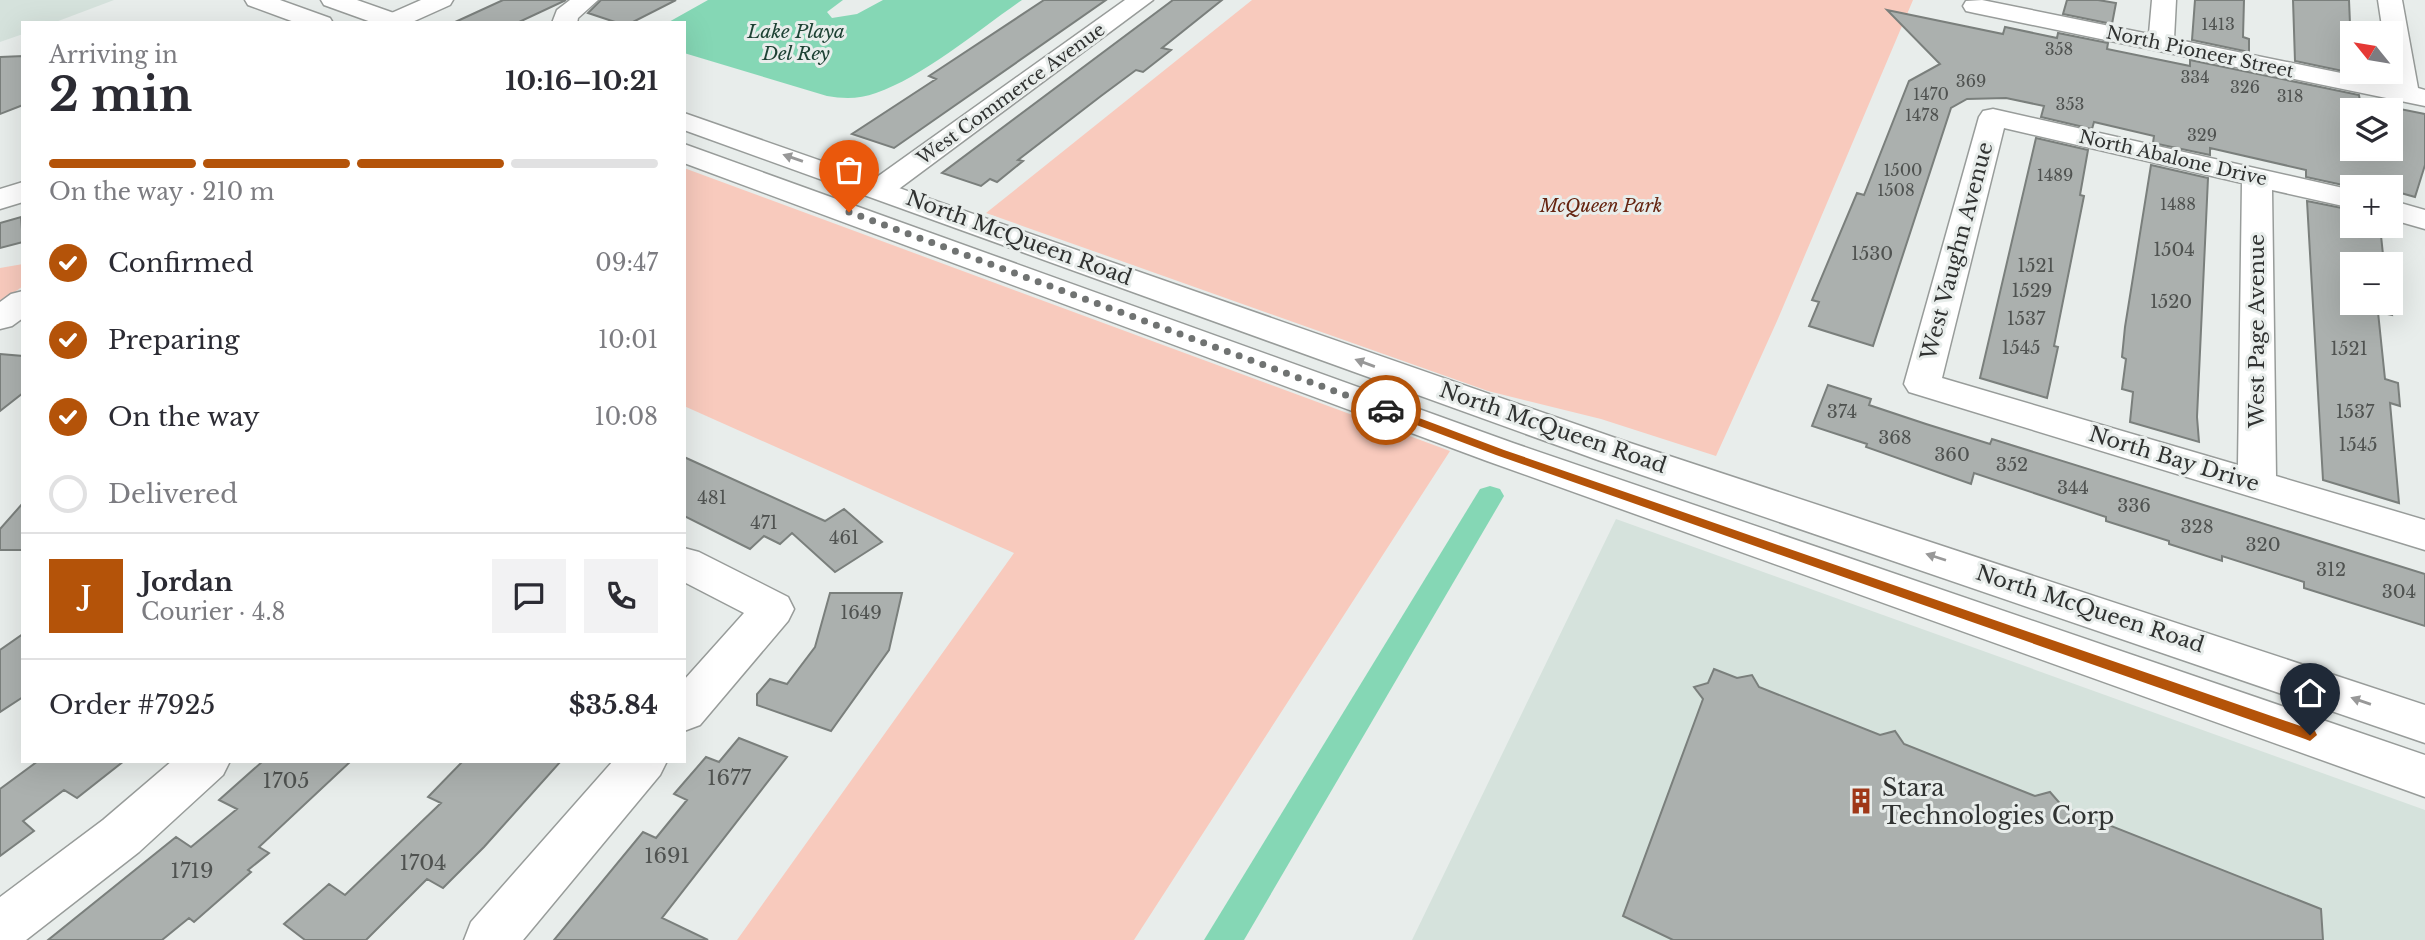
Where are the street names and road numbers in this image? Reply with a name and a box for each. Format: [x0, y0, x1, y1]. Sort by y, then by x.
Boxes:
street label: West Commerce Avenue [912, 18, 1109, 170]
street label: North Pioneer Street [2104, 21, 2296, 83]
street label: North Abalone Drive [2077, 126, 2269, 190]
street label: West Vaughn Avenue [1915, 139, 1999, 364]
street label: North McQueen Road [902, 185, 1136, 291]
street label: West Page Avenue [2244, 234, 2270, 429]
street label: North McQueen Road [1436, 377, 1670, 479]
street label: North Bay Drive [2086, 421, 2262, 497]
street label: North McQueen Road [1973, 560, 2207, 658]

